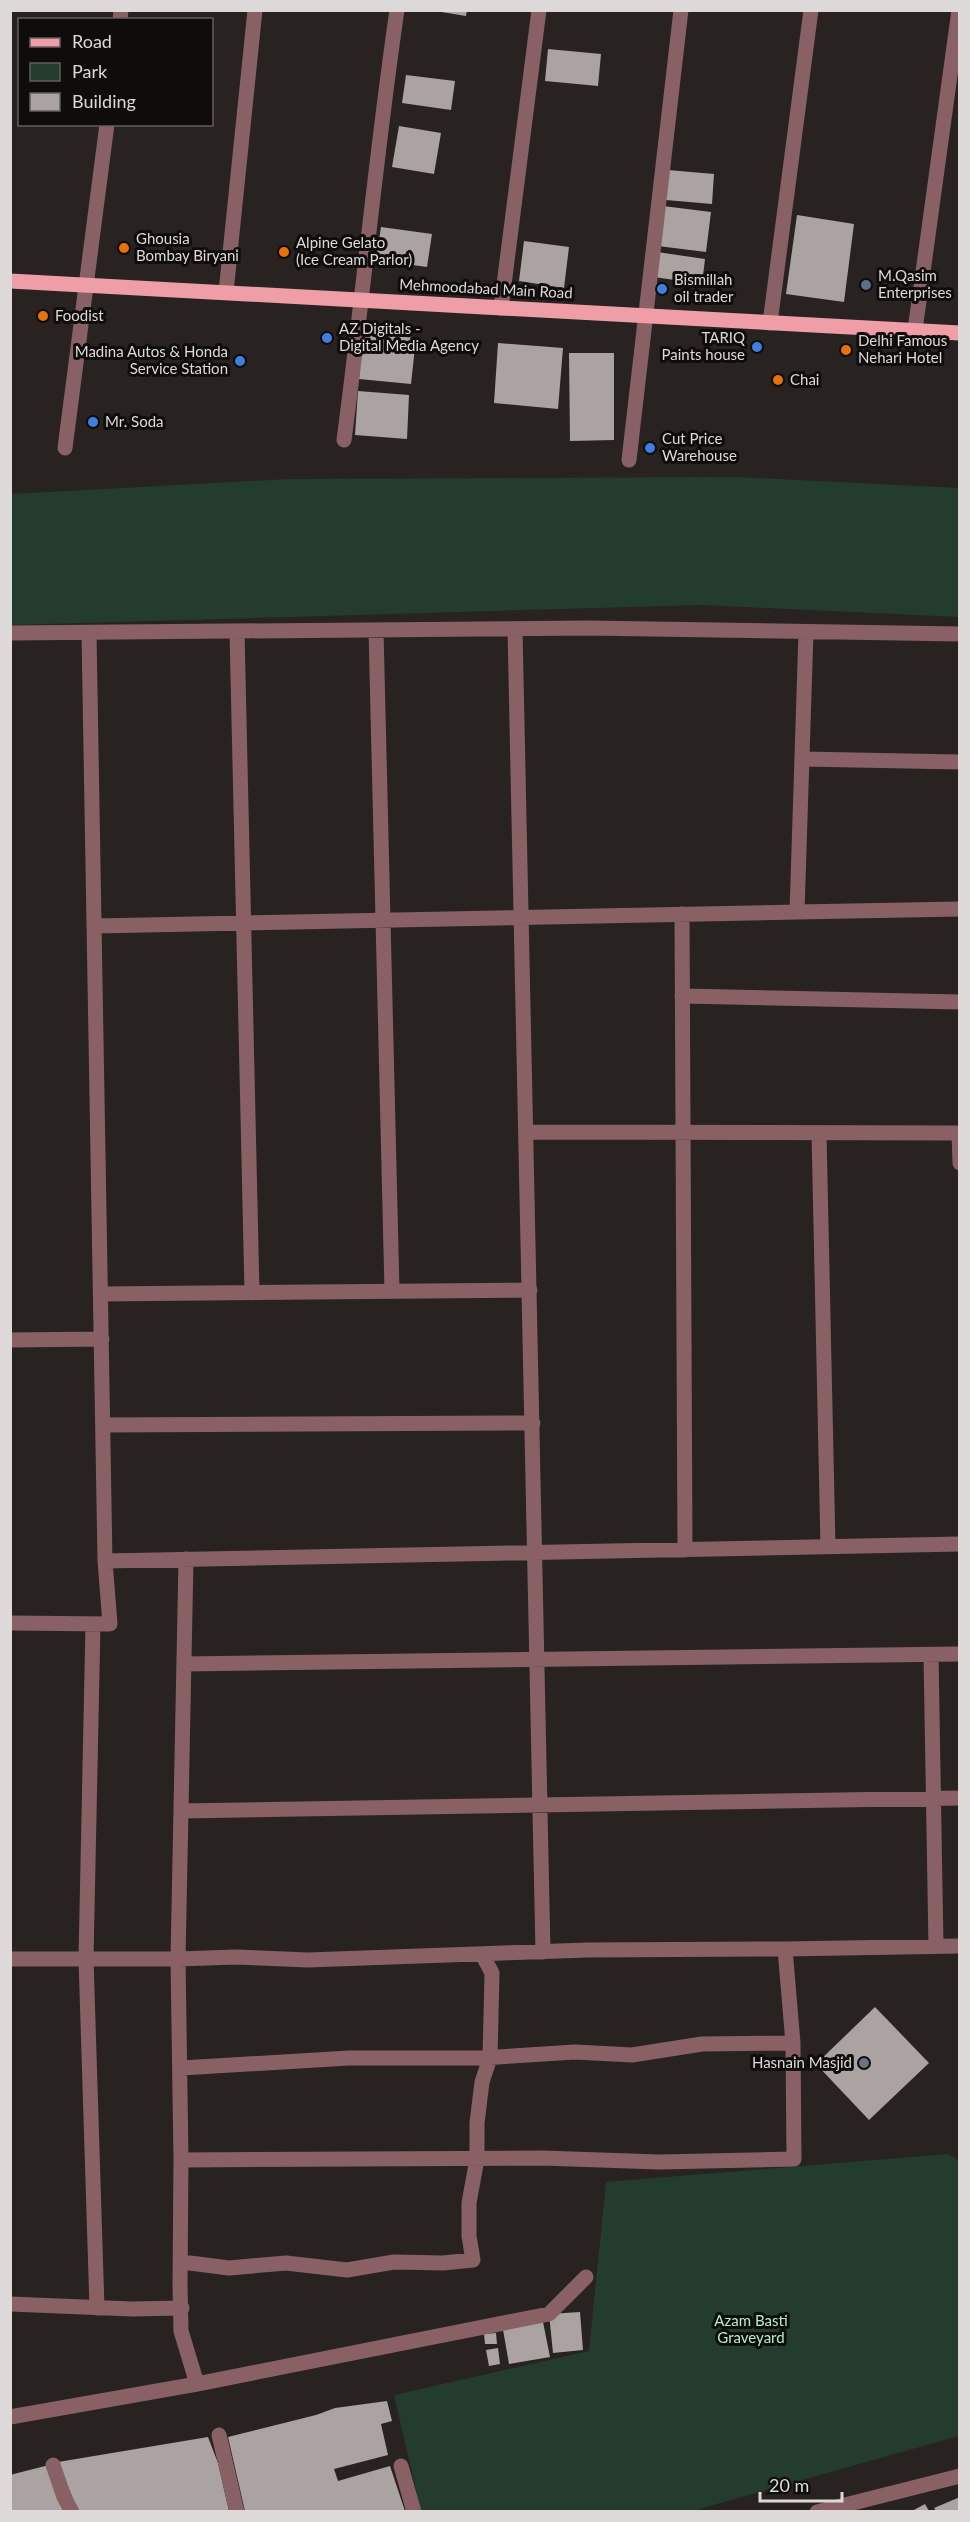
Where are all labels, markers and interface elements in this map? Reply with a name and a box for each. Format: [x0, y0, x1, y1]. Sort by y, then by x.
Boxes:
legend [18, 18, 213, 126]
text: Road [72, 30, 112, 52]
text: Park [72, 60, 108, 82]
text: Building [72, 90, 136, 112]
place label: Ghousia Bombay Biryani [136, 229, 239, 264]
place label: Alpine Gelato (Ice Cream Parlor) [296, 233, 412, 268]
marker: Ghousia Bombay Biryani [117, 241, 131, 255]
marker: Alpine Gelato (Ice Cream Parlor) [277, 245, 291, 259]
place label: M.Qasim Enterprises [878, 266, 952, 301]
place label: Bismillah oil trader [674, 270, 734, 305]
street label: Mehmoodabad Main Road [399, 274, 573, 302]
marker: M.Qasim Enterprises [859, 278, 873, 292]
marker: Bismillah oil trader [655, 282, 669, 296]
place label: Foodist [55, 306, 104, 324]
marker: Foodist [36, 309, 50, 323]
place label: AZ Digitals - Digital Media Agency [339, 319, 479, 354]
place label: TARIQ Paints house [662, 328, 745, 363]
marker: AZ Digitals - Digital Media Agency [320, 331, 334, 345]
place label: Delhi Famous Nehari Hotel [858, 331, 947, 366]
marker: TARIQ Paints house [750, 340, 764, 354]
place label: Madina Autos & Honda Service Station [75, 342, 228, 377]
marker: Delhi Famous Nehari Hotel [839, 343, 853, 357]
marker: Madina Autos & Honda Service Station [233, 354, 247, 368]
place label: Chai [790, 370, 819, 388]
marker: Chai [771, 373, 785, 387]
place label: Mr. Soda [105, 412, 164, 430]
marker: Mr. Soda [86, 415, 100, 429]
place label: Cut Price Warehouse [662, 429, 737, 464]
marker: Cut Price Warehouse [643, 441, 657, 455]
place label: Hasnain Masjid [752, 2053, 852, 2071]
marker: Hasnain Masjid [857, 2056, 871, 2070]
park label: Azam Basti Graveyard [714, 2311, 788, 2346]
scale bar [760, 2465, 842, 2503]
text: 20 m [769, 2474, 809, 2496]

